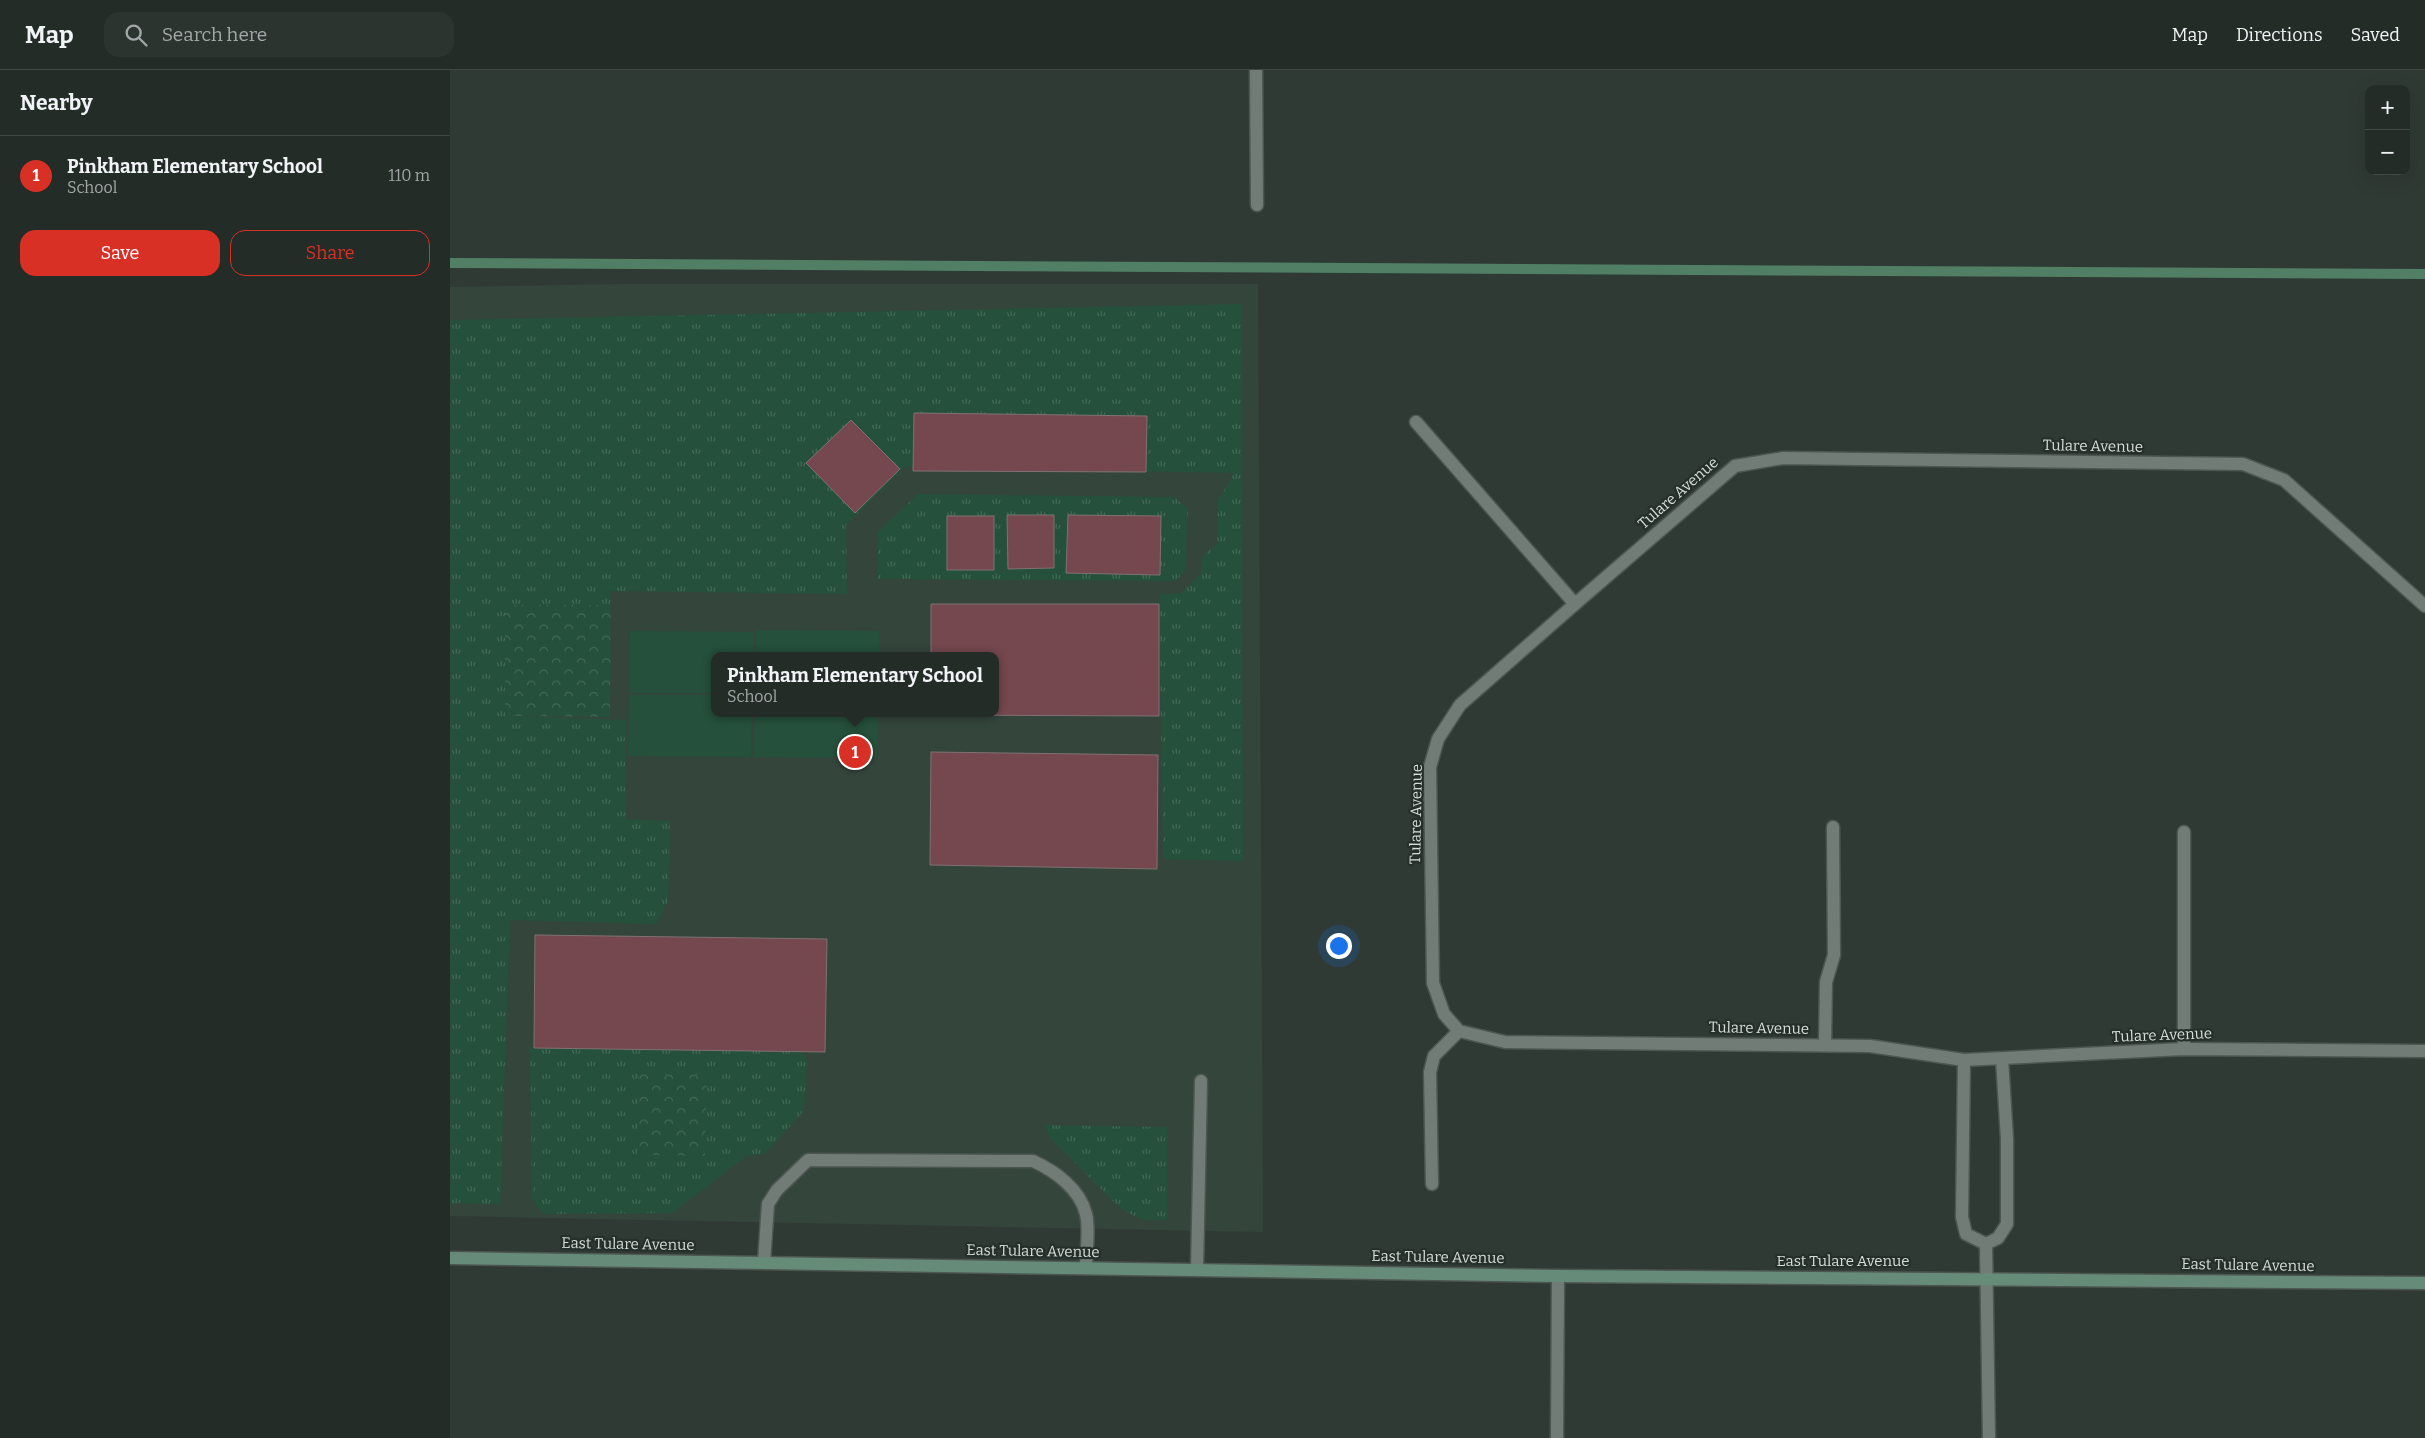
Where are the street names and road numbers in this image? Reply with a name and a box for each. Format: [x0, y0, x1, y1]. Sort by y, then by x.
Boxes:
street label: Tulare Avenue [2043, 436, 2143, 456]
street label: Tulare Avenue [1634, 453, 1722, 533]
street label: Tulare Avenue [1406, 764, 1426, 864]
street label: Tulare Avenue [1709, 1018, 1809, 1038]
street label: Tulare Avenue [2112, 1024, 2212, 1046]
street label: East Tulare Avenue [561, 1234, 695, 1254]
street label: East Tulare Avenue [966, 1241, 1100, 1261]
street label: East Tulare Avenue [1371, 1247, 1505, 1267]
street label: East Tulare Avenue [1776, 1252, 1910, 1270]
street label: East Tulare Avenue [2181, 1255, 2315, 1275]

